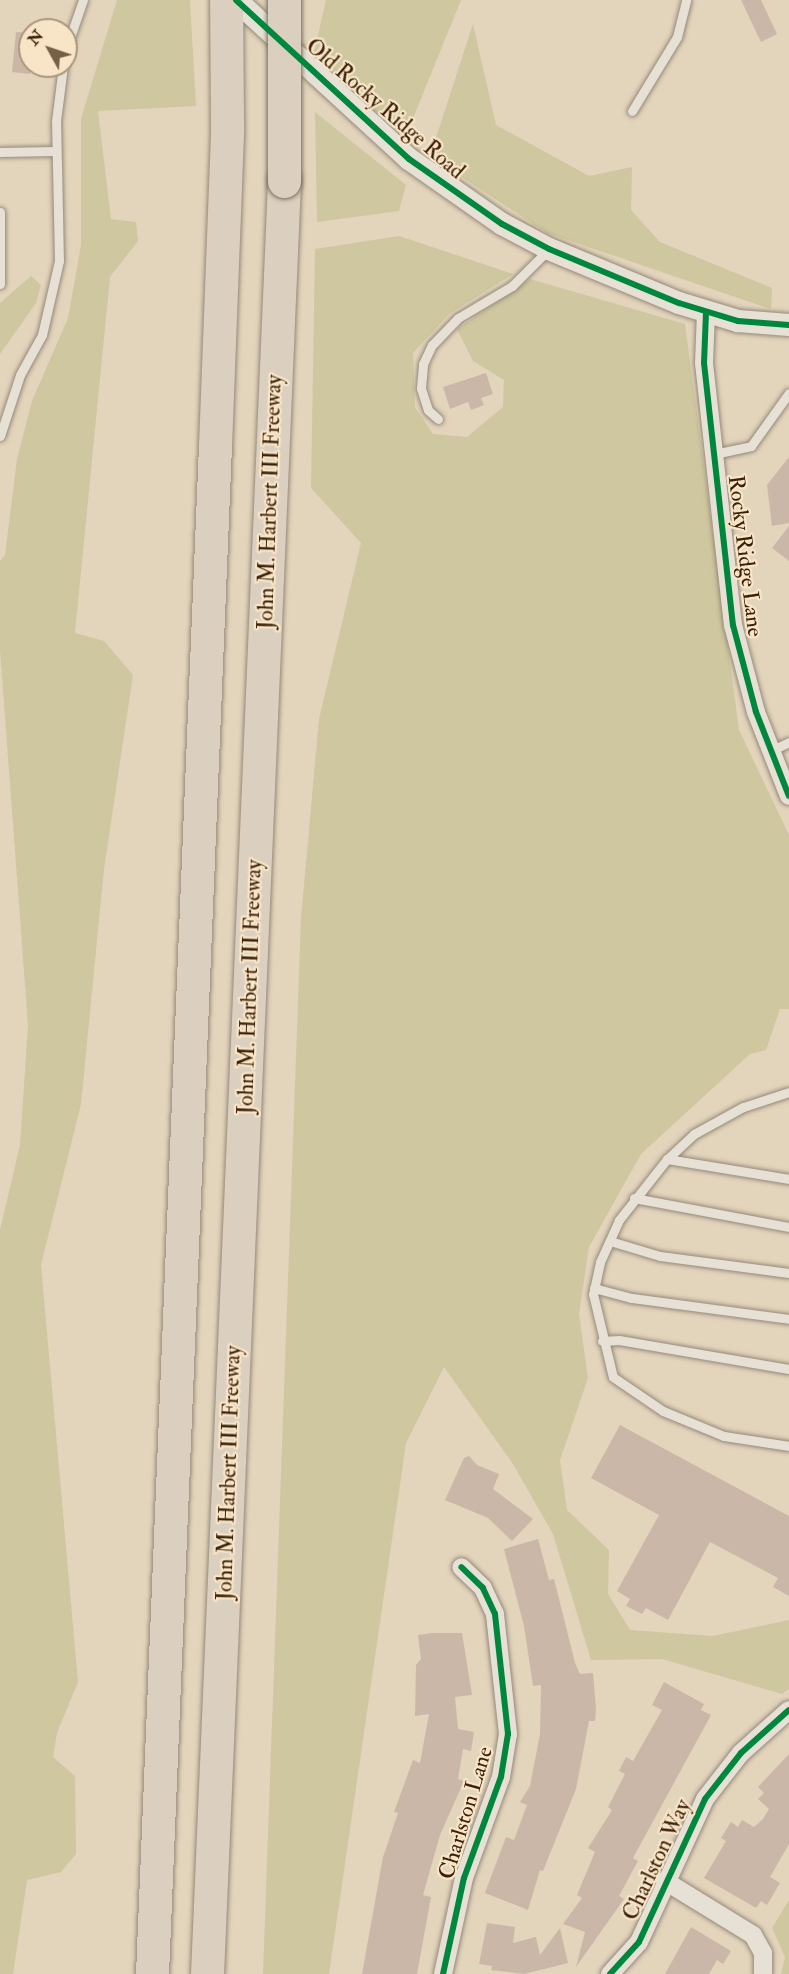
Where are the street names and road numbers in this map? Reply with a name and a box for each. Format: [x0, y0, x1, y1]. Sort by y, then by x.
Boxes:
street label: Old Rocky Ridge Road [300, 33, 470, 185]
street label: John M. Harbert III Freeway [252, 374, 288, 630]
street label: Rocky Ridge Lane [722, 474, 768, 638]
street label: John M. Harbert III Freeway [232, 859, 268, 1115]
street label: John M. Harbert III Freeway [211, 1345, 247, 1601]
street label: Charlston Lane [433, 1744, 499, 1882]
street label: Charlston Way [617, 1795, 697, 1925]

